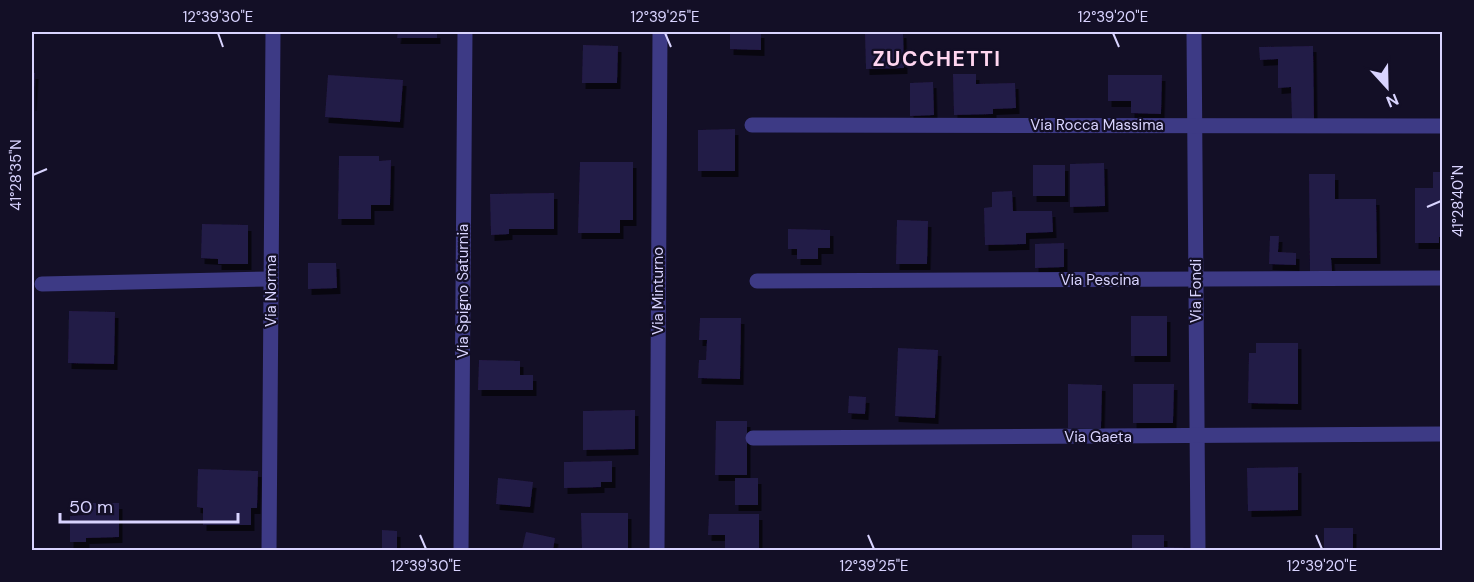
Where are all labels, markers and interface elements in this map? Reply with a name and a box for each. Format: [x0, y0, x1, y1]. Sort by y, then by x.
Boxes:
text: 12°39'30"E [183, 7, 253, 27]
text: 12°39'25"E [630, 7, 700, 27]
text: 12°39'20"E [1078, 7, 1148, 27]
district label: ZUCCHETTI [872, 45, 1002, 73]
north arrow [1357, 57, 1417, 117]
text: N [1383, 89, 1402, 112]
street label: Via Rocca Massima [1030, 115, 1164, 135]
text: 41°28'35"N [6, 139, 26, 211]
text: 41°28'40"N [1448, 165, 1468, 237]
street label: Via Spigno Saturnia [453, 224, 473, 358]
street label: Via Minturno [648, 247, 668, 335]
street label: Via Norma [261, 255, 281, 327]
street label: Via Fondi [1186, 259, 1206, 323]
street label: Via Pescina [1060, 270, 1140, 290]
street label: Via Gaeta [1064, 427, 1132, 447]
scale bar [60, 486, 238, 524]
text: 50 m [69, 495, 113, 519]
text: 12°39'30"E [391, 556, 461, 576]
text: 12°39'25"E [839, 556, 909, 576]
text: 12°39'20"E [1287, 556, 1357, 576]

